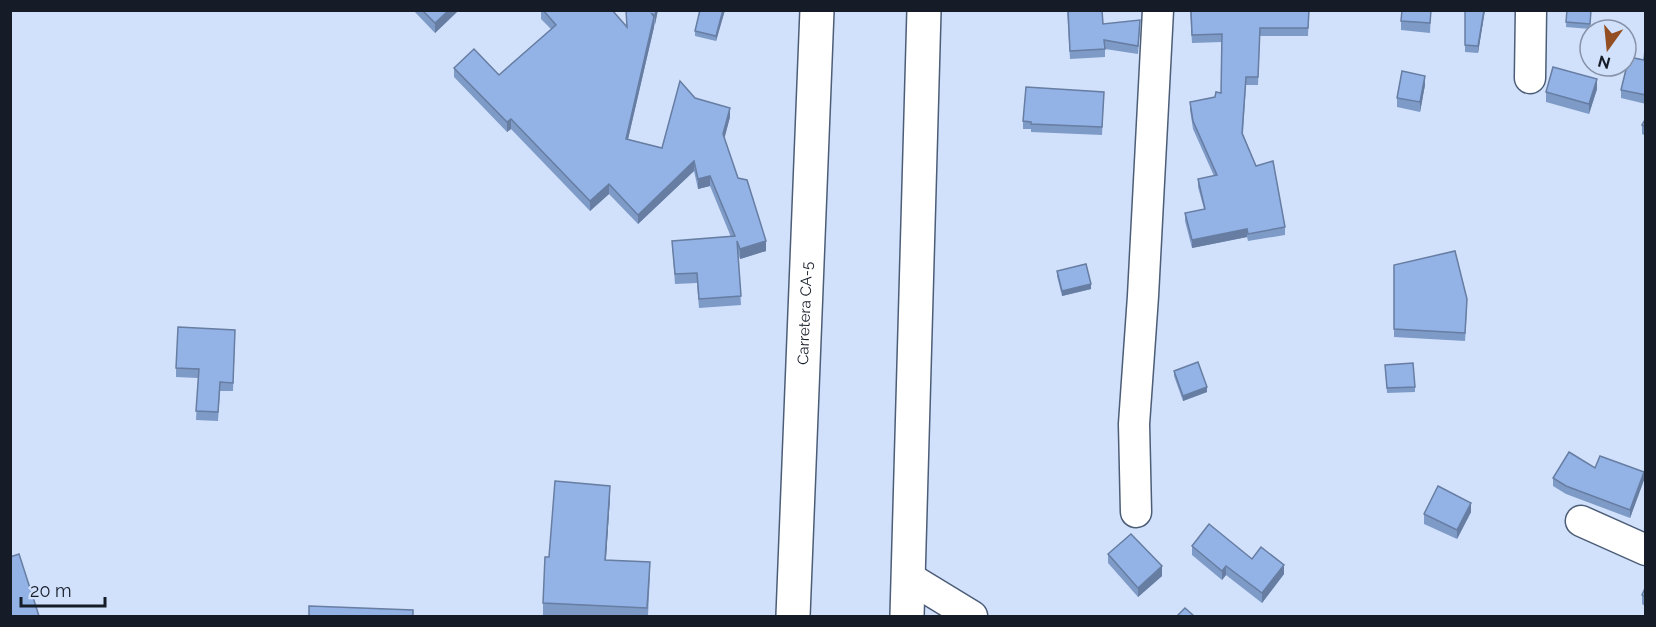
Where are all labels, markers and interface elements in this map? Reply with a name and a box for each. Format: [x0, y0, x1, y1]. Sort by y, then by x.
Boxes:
north arrow [1578, 18, 1638, 78]
text: N [1596, 51, 1613, 73]
street label: Carretera CA-5 [794, 261, 816, 365]
scale bar [21, 570, 105, 608]
text: 20 m [30, 580, 72, 601]

